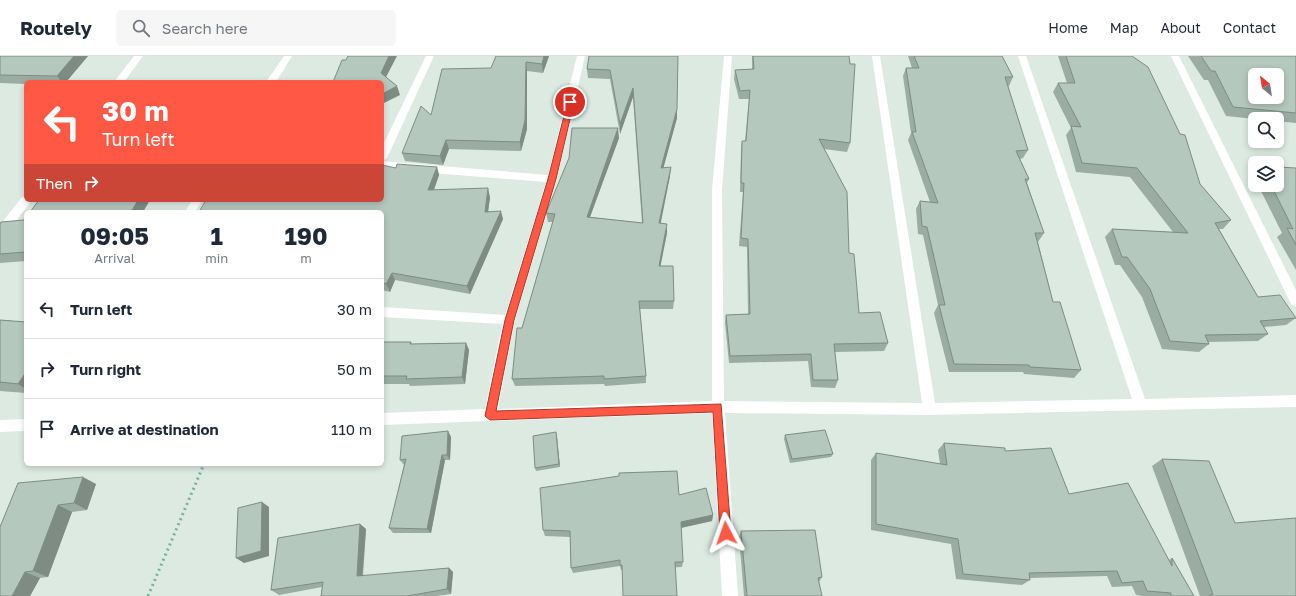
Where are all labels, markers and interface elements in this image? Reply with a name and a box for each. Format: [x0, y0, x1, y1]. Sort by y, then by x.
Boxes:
search box [116, 10, 396, 46]
text: Routely [20, 16, 92, 39]
icon: search [130, 17, 152, 39]
text: Search here [162, 19, 248, 37]
text: Home [1048, 19, 1088, 36]
text: Map [1110, 19, 1138, 36]
text: About [1160, 19, 1201, 36]
text: Contact [1223, 19, 1276, 36]
north arrow [1248, 68, 1284, 104]
map controls [1248, 68, 1284, 192]
pin [553, 85, 587, 119]
icon: arrive [559, 91, 581, 113]
text: 30 m [102, 94, 169, 127]
icon: left [36, 96, 88, 148]
button: search [1248, 112, 1284, 148]
text: Turn left [102, 128, 175, 150]
button: layers [1248, 156, 1284, 192]
icon: right [80, 172, 102, 194]
text: Then [36, 174, 72, 192]
text: 09:05 [80, 221, 149, 250]
text: 1 [211, 221, 223, 250]
text: 190 [285, 221, 328, 250]
text: Arrival [94, 250, 135, 266]
text: min [205, 250, 228, 266]
text: m [300, 250, 312, 266]
icon: left [36, 298, 58, 320]
text: Turn left [70, 300, 132, 318]
text: 30 m [337, 300, 372, 318]
icon: right [36, 358, 58, 380]
text: Turn right [70, 360, 141, 378]
text: 50 m [337, 360, 372, 378]
icon: arrive [36, 418, 58, 440]
text: Arrive at destination [70, 420, 219, 438]
text: 110 m [331, 420, 372, 438]
position arrow [705, 512, 747, 554]

